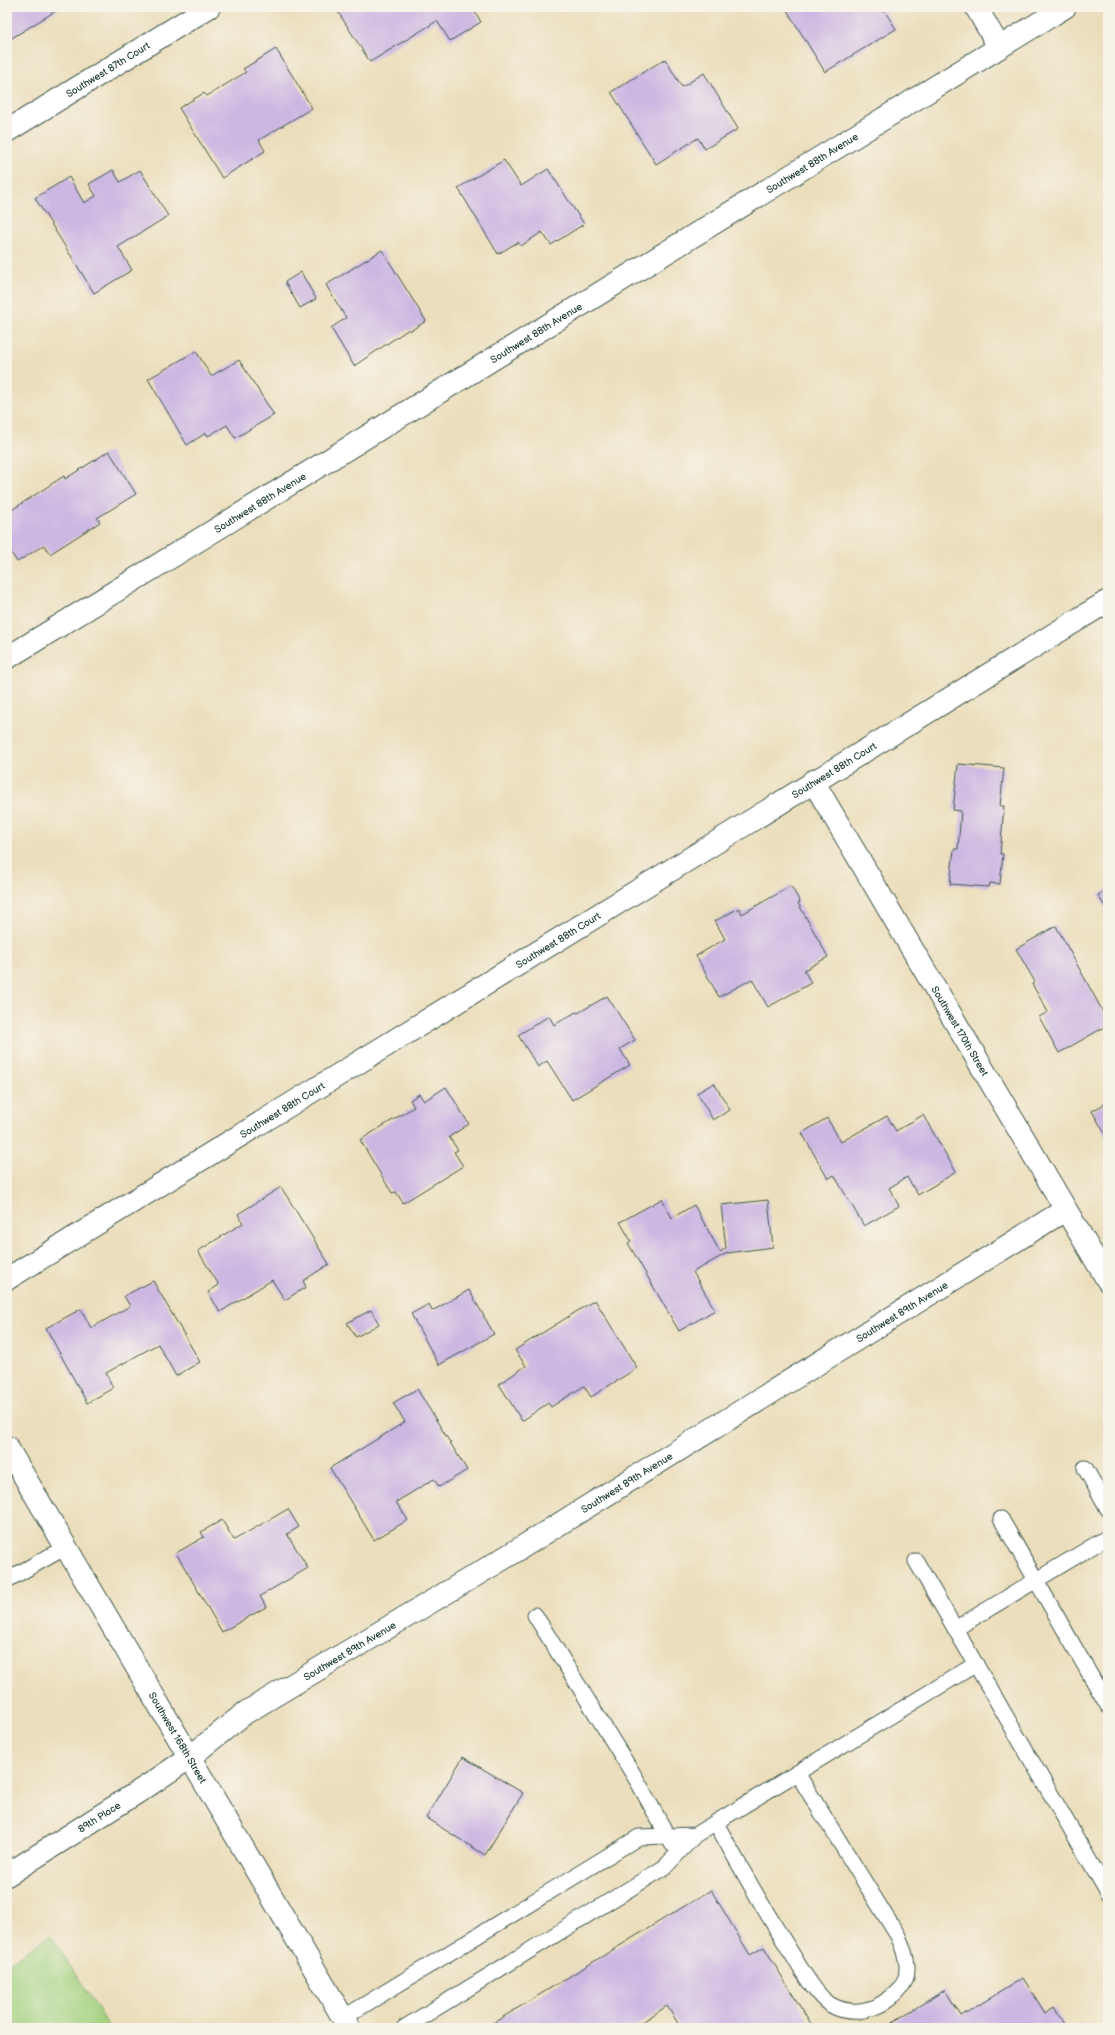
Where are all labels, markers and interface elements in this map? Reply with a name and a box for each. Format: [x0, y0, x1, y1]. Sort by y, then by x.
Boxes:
street label: Southwest 87th Court [64, 40, 152, 100]
street label: Southwest 88th Avenue [764, 131, 861, 196]
street label: Southwest 88th Avenue [488, 301, 585, 366]
street label: Southwest 88th Avenue [212, 470, 309, 536]
street label: Southwest 88th Court [790, 740, 879, 801]
street label: Southwest 88th Court [514, 910, 603, 971]
street label: Southwest 170th Street [928, 984, 991, 1078]
street label: Southwest 88th Court [238, 1080, 327, 1141]
street label: Southwest 89th Avenue [854, 1279, 950, 1345]
street label: Southwest 89th Avenue [579, 1450, 675, 1516]
street label: Southwest 89th Avenue [302, 1619, 399, 1684]
street label: Southwest 168th Street [146, 1690, 209, 1786]
street label: 89th Place [76, 1799, 123, 1836]

